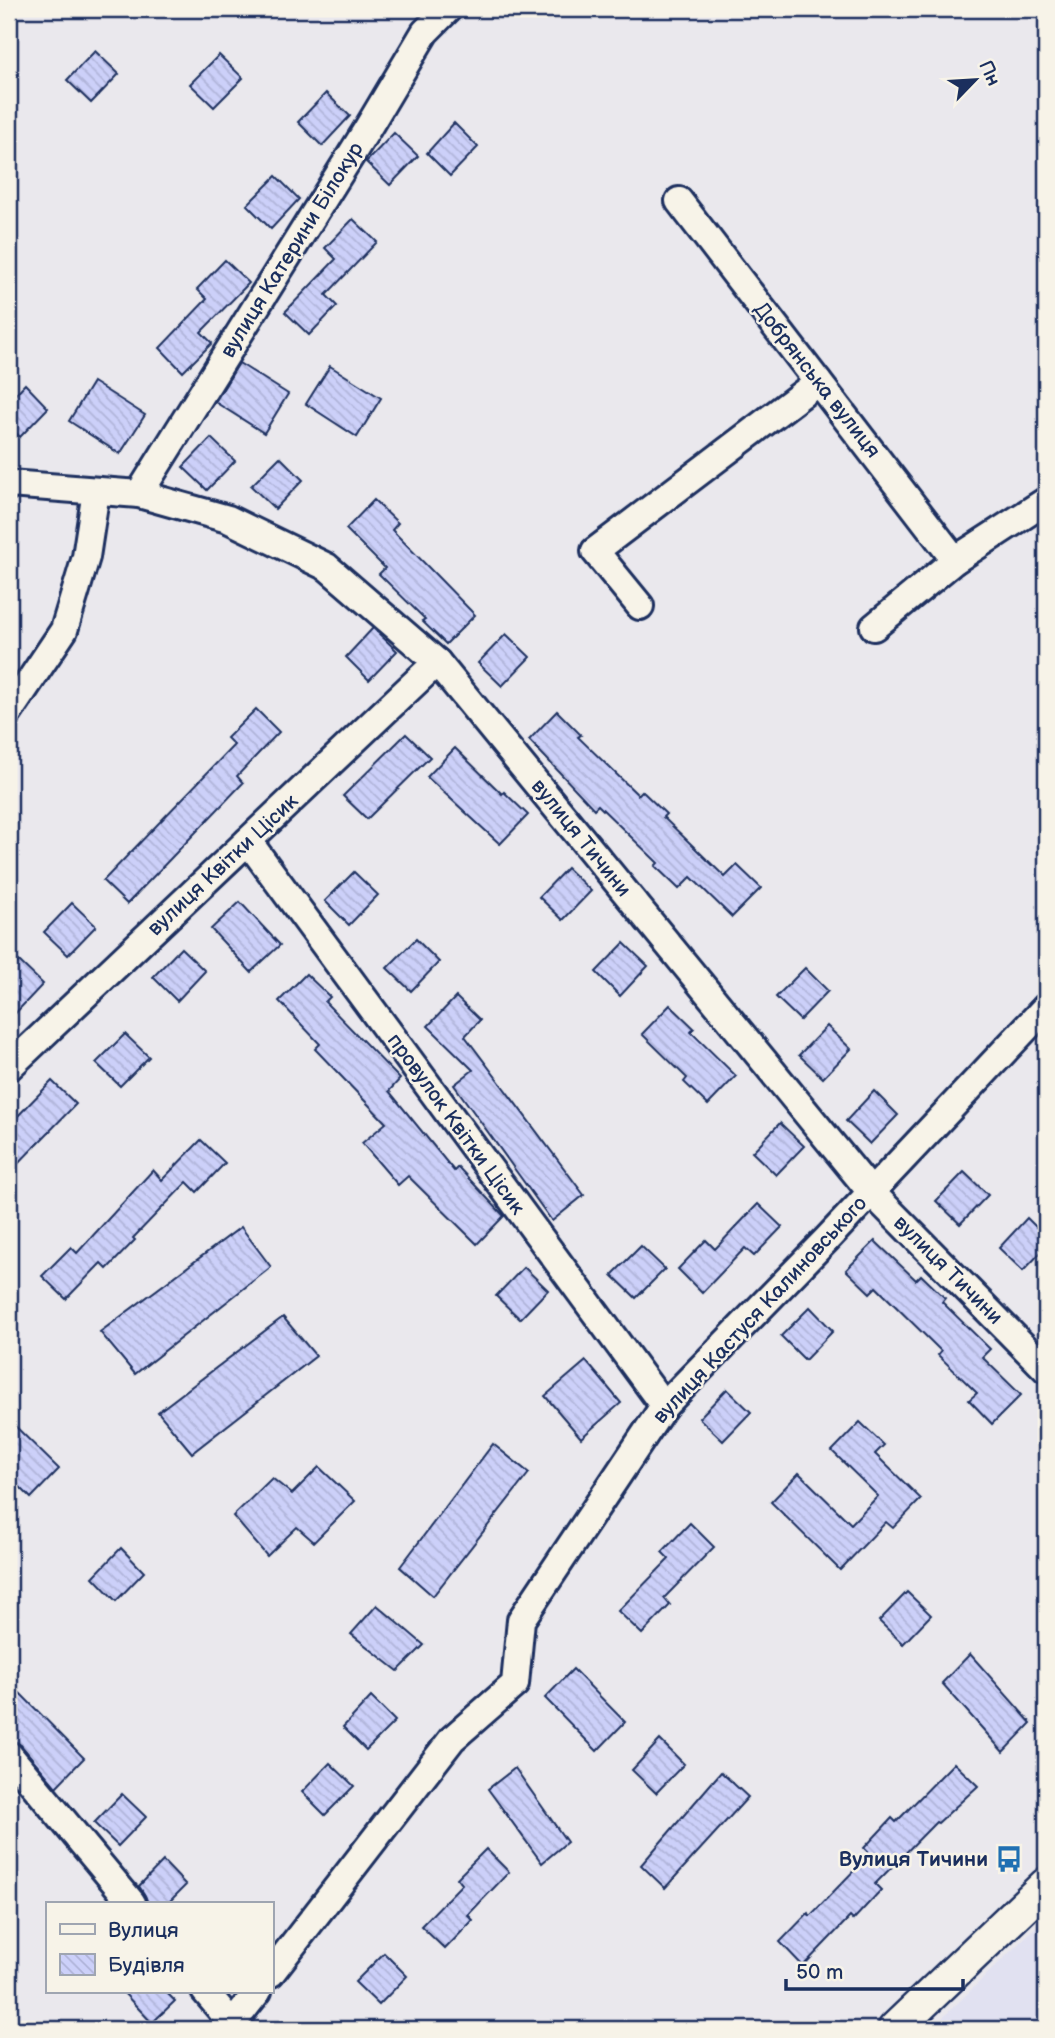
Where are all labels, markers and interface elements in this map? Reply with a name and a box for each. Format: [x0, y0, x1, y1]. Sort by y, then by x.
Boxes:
north arrow [940, 46, 1010, 116]
text: Пн [973, 57, 1005, 90]
street label: вулиця Катерини Білокур [215, 137, 369, 362]
street label: Добрянська вулиця [748, 297, 886, 463]
street label: вулиця Тичини [526, 774, 636, 902]
street label: вулиця Квітки Цісик [143, 789, 303, 941]
street label: провулок Квітки Цісик [382, 1029, 530, 1219]
street label: вулиця Кастуся Калиновського [648, 1191, 872, 1429]
street label: вулиця Тичини [888, 1210, 1008, 1330]
bus stop icon: Вулиця Тичини [994, 1844, 1024, 1874]
place label: Вулиця Тичини [839, 1847, 988, 1872]
legend [46, 1902, 273, 1993]
text: Вулиця [108, 1918, 179, 1943]
scale bar [786, 1947, 962, 1991]
text: Будівля [108, 1953, 185, 1978]
text: 50 m [796, 1960, 843, 1985]

